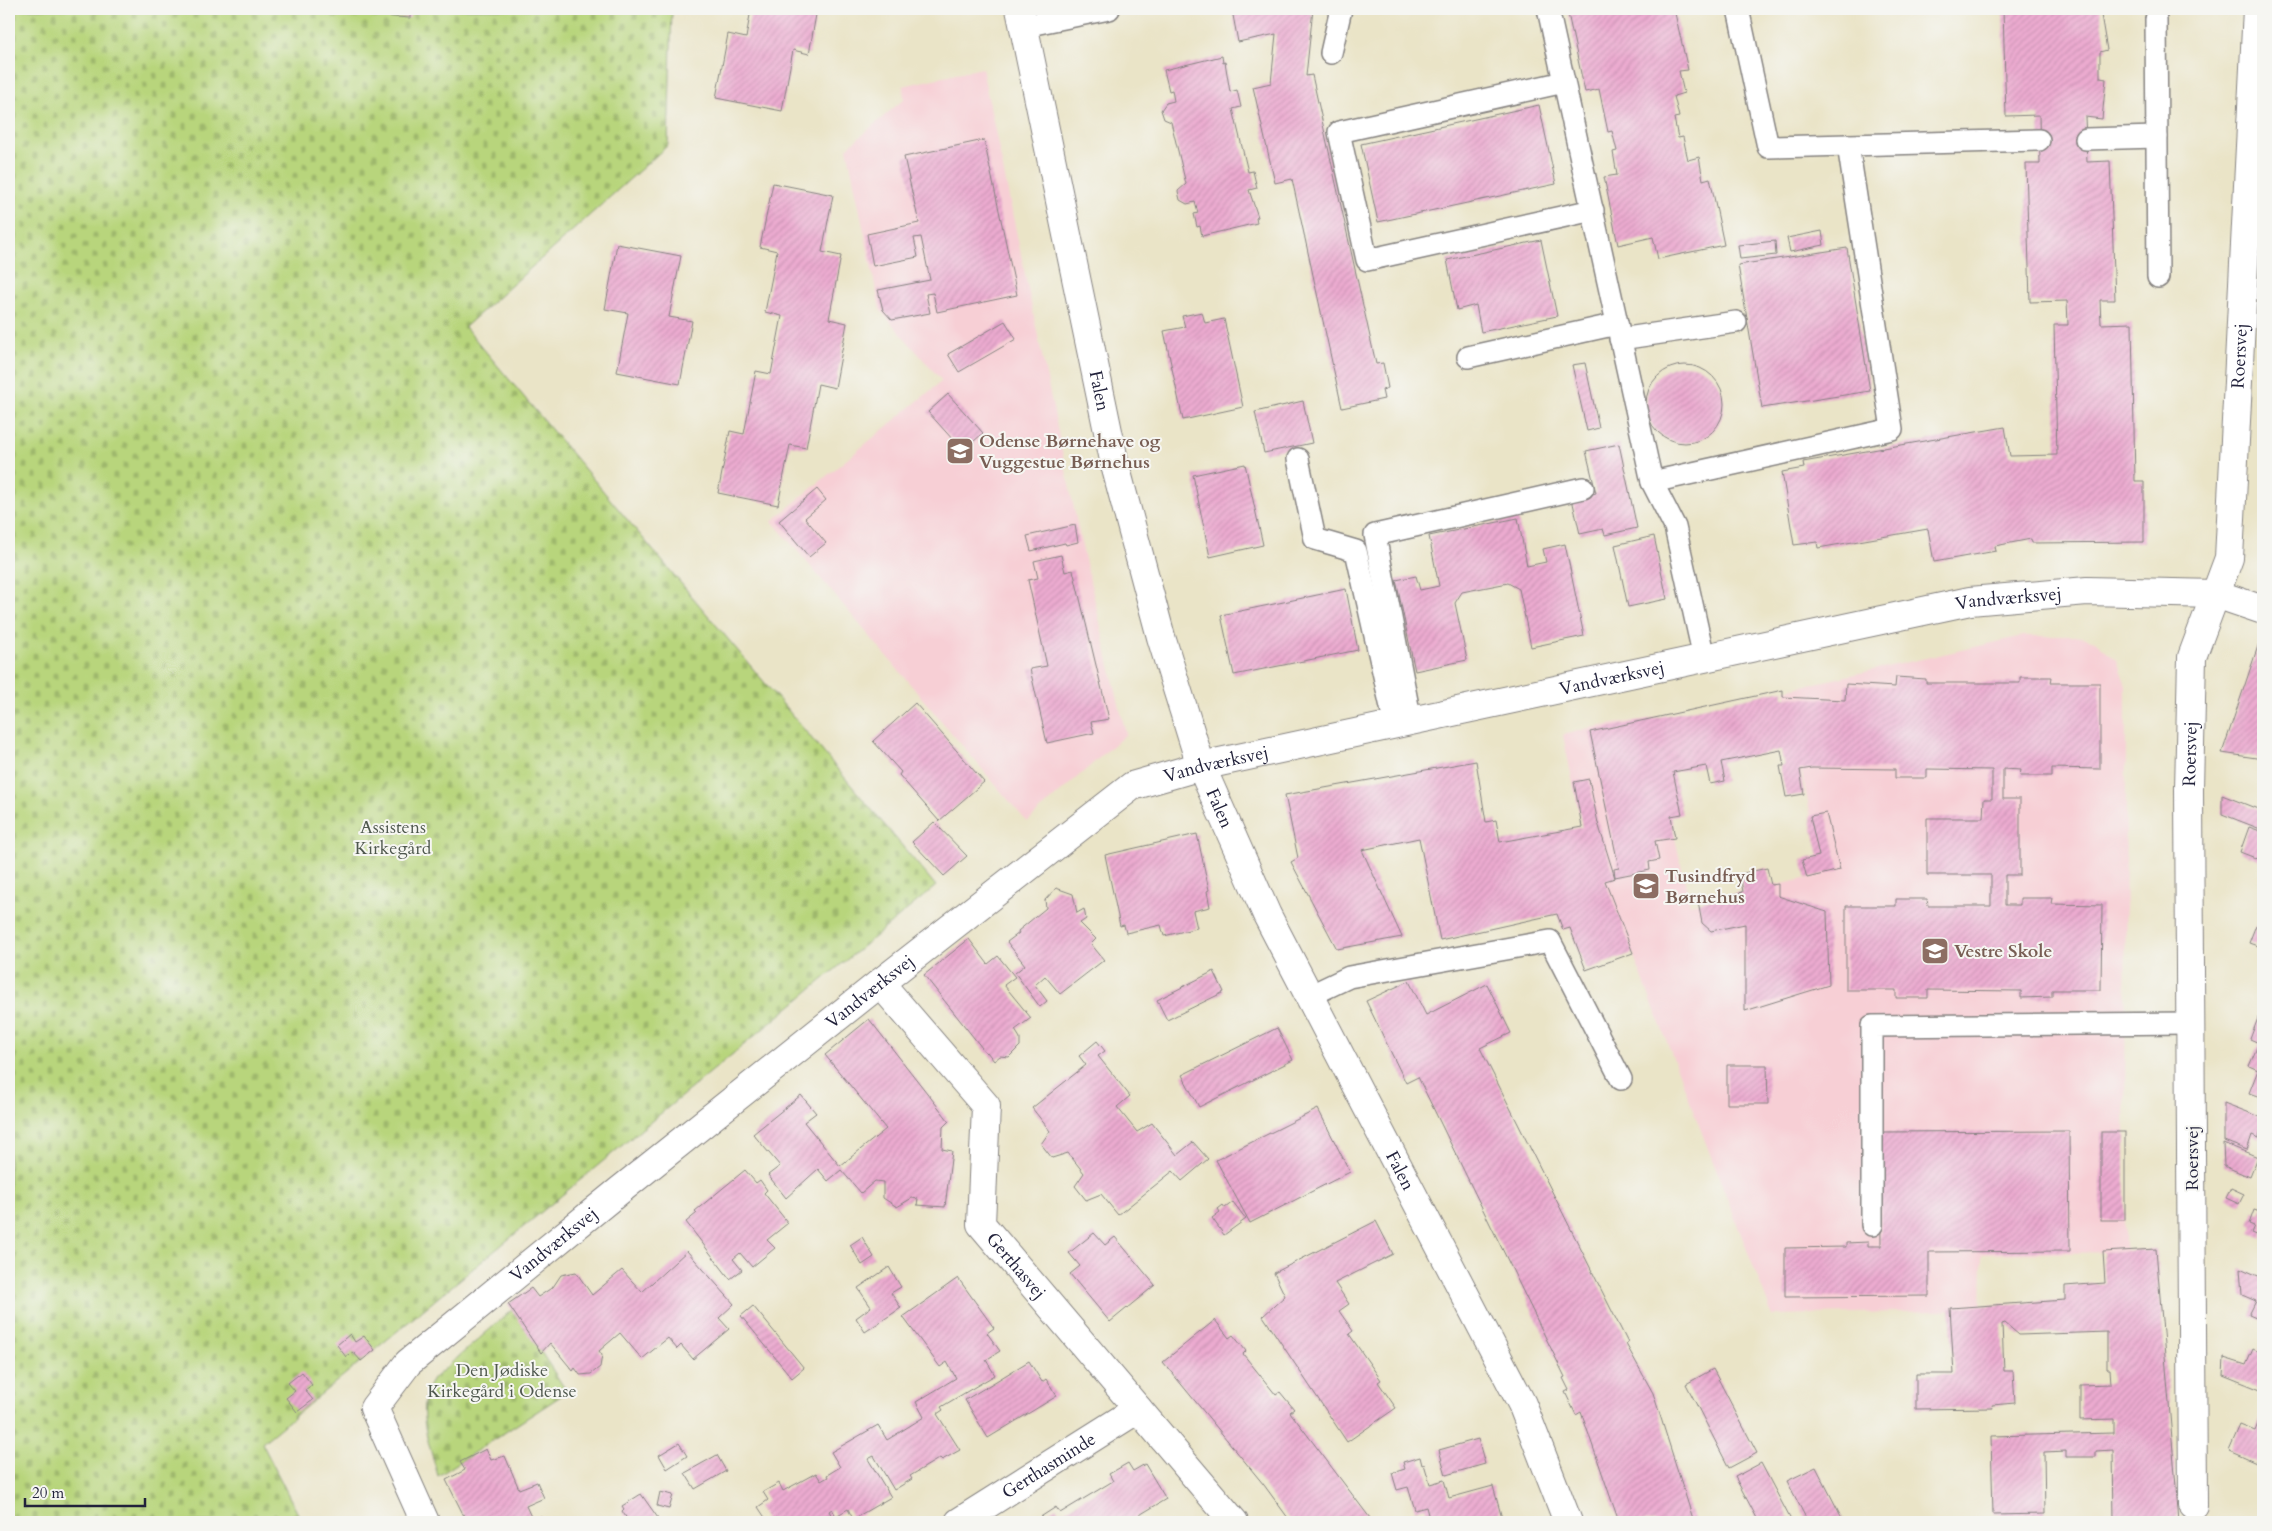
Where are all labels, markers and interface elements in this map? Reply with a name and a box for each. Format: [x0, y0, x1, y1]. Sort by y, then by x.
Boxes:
street label: Roersvej [2225, 323, 2253, 389]
street label: Falen [1083, 368, 1116, 414]
place label: Odense Børnehave og Vuggestue Børnehus [979, 429, 1160, 475]
school or university icon: Odense Børnehave og Vuggestue Børnehus [945, 436, 975, 466]
street label: Vandværksvej [1953, 581, 2063, 616]
street label: Vandværksvej [1557, 654, 1666, 701]
street label: Roersvej [2177, 721, 2203, 787]
street label: Vandværksvej [1161, 739, 1270, 789]
street label: Falen [1200, 784, 1240, 833]
park label: Assistens Kirkegård [355, 815, 432, 861]
place label: Tusindfryd Børnehus [1665, 864, 1757, 910]
school or university icon: Tusindfryd Børnehus [1631, 871, 1661, 901]
school or university icon: Vestre Skole [1920, 936, 1950, 966]
place label: Vestre Skole [1954, 939, 2053, 964]
street label: Vandværksvej [820, 948, 919, 1034]
street label: Roersvej [2180, 1125, 2205, 1191]
street label: Falen [1380, 1147, 1421, 1195]
street label: Vandværksvej [504, 1201, 603, 1288]
street label: Gerthasvej [981, 1227, 1052, 1304]
park label: Den Jødiske Kirkegård i Odense [427, 1358, 577, 1404]
street label: Gerthasminde [997, 1426, 1100, 1504]
scale bar [25, 1476, 145, 1508]
text: 20 m [32, 1483, 64, 1503]

